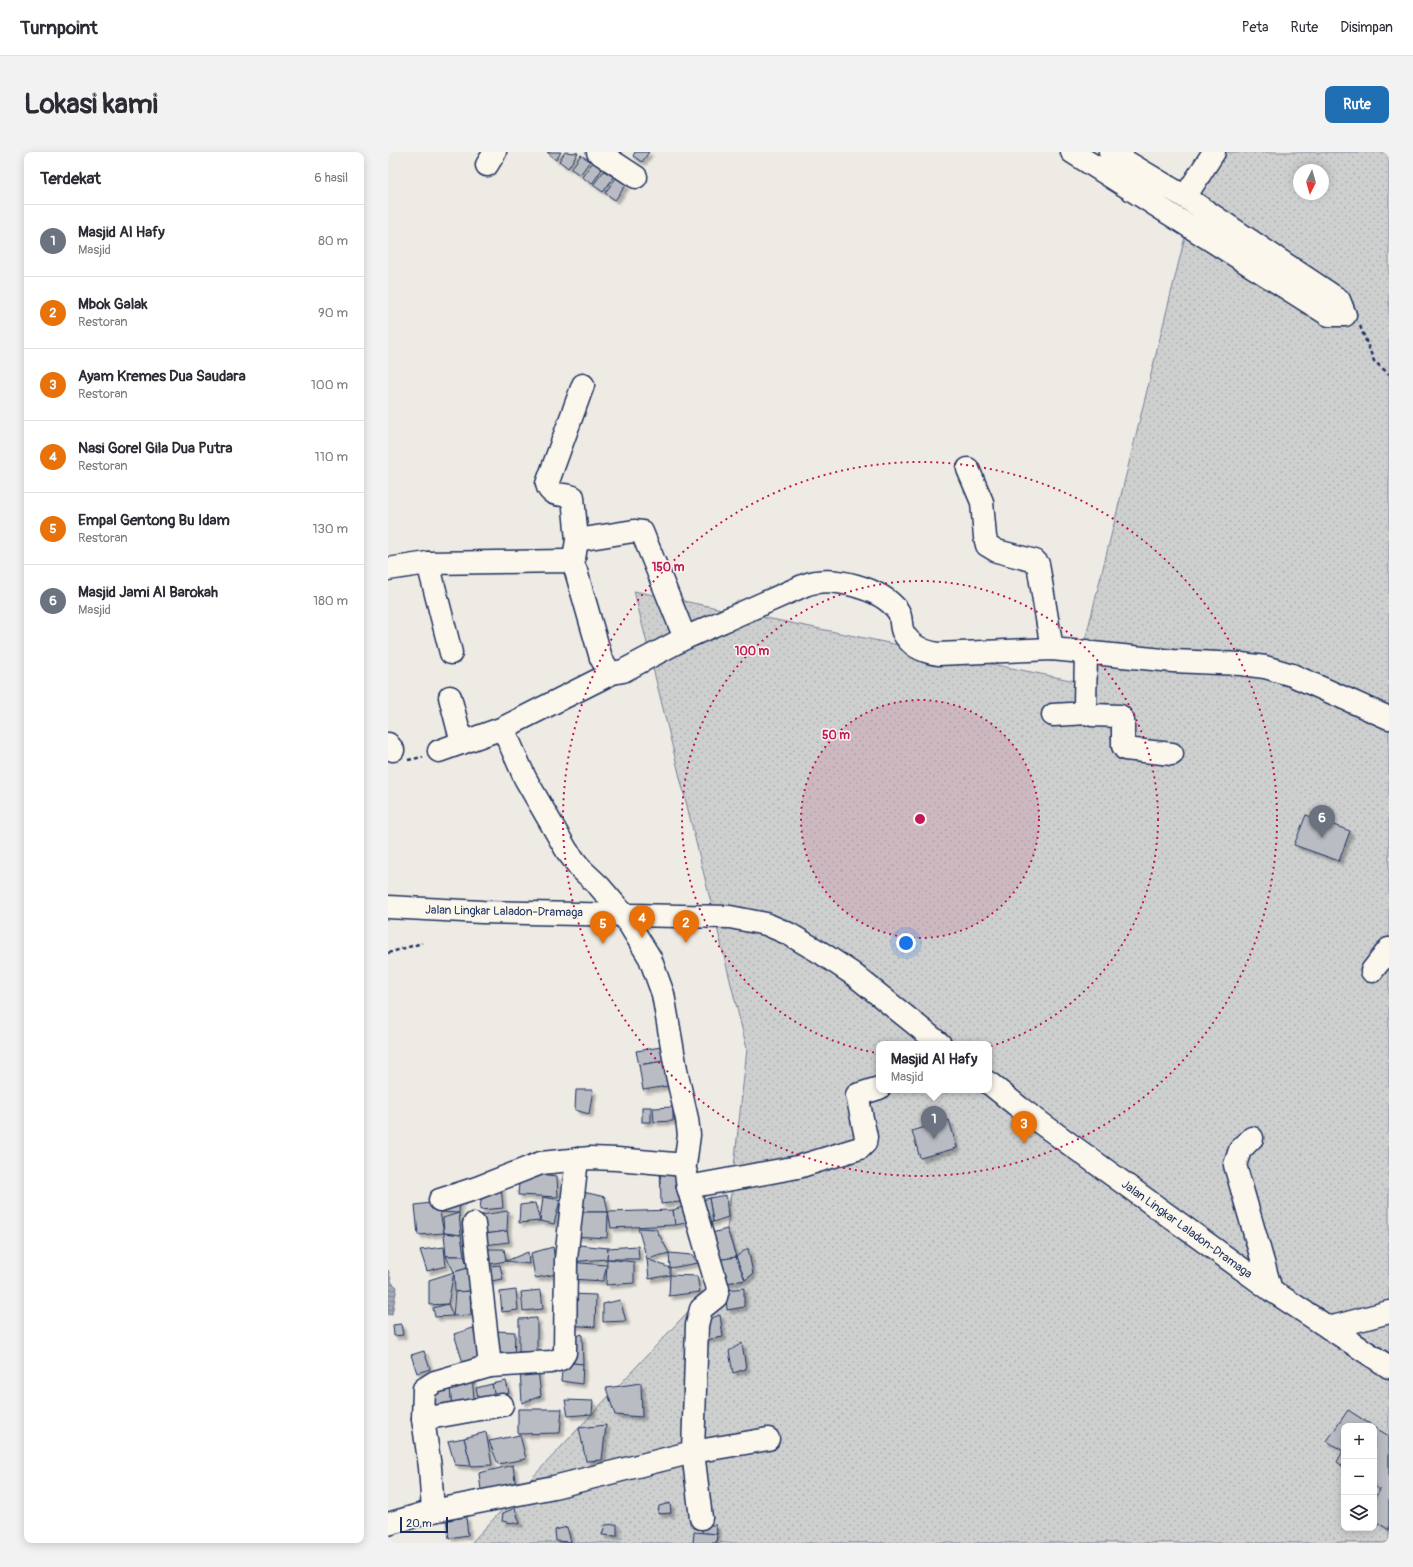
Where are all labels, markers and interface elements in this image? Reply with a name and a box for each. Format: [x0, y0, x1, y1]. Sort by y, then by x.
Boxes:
text: Turnpoint [20, 16, 98, 40]
text: Peta [1242, 19, 1269, 36]
text: Rute [1291, 19, 1318, 36]
text: Disimpan [1340, 19, 1393, 36]
button: Rute [1325, 86, 1389, 123]
text: Lokasi kami [24, 87, 158, 122]
north arrow [1293, 164, 1329, 200]
text: Terdekat [40, 168, 101, 189]
text: 6 hasil [314, 170, 348, 186]
text: Masjid Al Hafy [78, 223, 165, 242]
text: 1 [50, 233, 56, 249]
text: 80 m [318, 233, 348, 249]
text: Masjid [78, 242, 111, 258]
text: Mbok Galak [78, 295, 147, 314]
text: 2 [49, 305, 57, 321]
text: 90 m [318, 305, 348, 321]
text: Restoran [78, 314, 128, 330]
text: Ayam Kremes Dua Saudara [78, 367, 246, 386]
text: 3 [49, 377, 57, 393]
text: 100 m [311, 377, 348, 393]
text: Restoran [78, 386, 128, 402]
text: Nasi Gorel Gila Dua Putra [78, 439, 233, 458]
text: 4 [49, 449, 57, 465]
text: 110 m [315, 449, 348, 465]
text: Restoran [78, 458, 128, 474]
text: Empal Gentong Bu Idam [78, 511, 230, 530]
text: 5 [49, 521, 57, 537]
text: 130 m [312, 521, 348, 537]
text: Restoran [78, 530, 128, 546]
text: 150 m [652, 560, 685, 575]
text: Masjid Jami Al Barokah [78, 583, 218, 602]
text: 6 [49, 593, 57, 609]
text: 180 m [313, 593, 348, 609]
text: Masjid [78, 602, 111, 618]
text: 100 m [735, 644, 770, 659]
text: 50 m [822, 728, 850, 743]
pin: 6 [1309, 805, 1335, 838]
centre of rings [913, 812, 927, 826]
street label: Jalan Lingkar Laladon-Dramaga [425, 903, 583, 920]
pin: 4 [629, 905, 655, 938]
pin: 2 [673, 910, 699, 943]
pin: 5 [590, 911, 616, 944]
your location [896, 933, 916, 953]
popup [876, 1041, 992, 1093]
text: Masjid Al Hafy [891, 1050, 977, 1069]
text: Masjid [891, 1069, 924, 1085]
pin: 1 [921, 1106, 947, 1139]
pin: 3 [1011, 1111, 1037, 1144]
street label: Jalan Lingkar Laladon-Dramaga [1118, 1177, 1255, 1282]
map controls [1341, 1423, 1377, 1531]
button: + [1341, 1423, 1377, 1459]
button: − [1341, 1459, 1377, 1495]
button: layers [1341, 1495, 1377, 1531]
scale bar [400, 1515, 448, 1534]
text: 20 m [406, 1517, 432, 1530]

